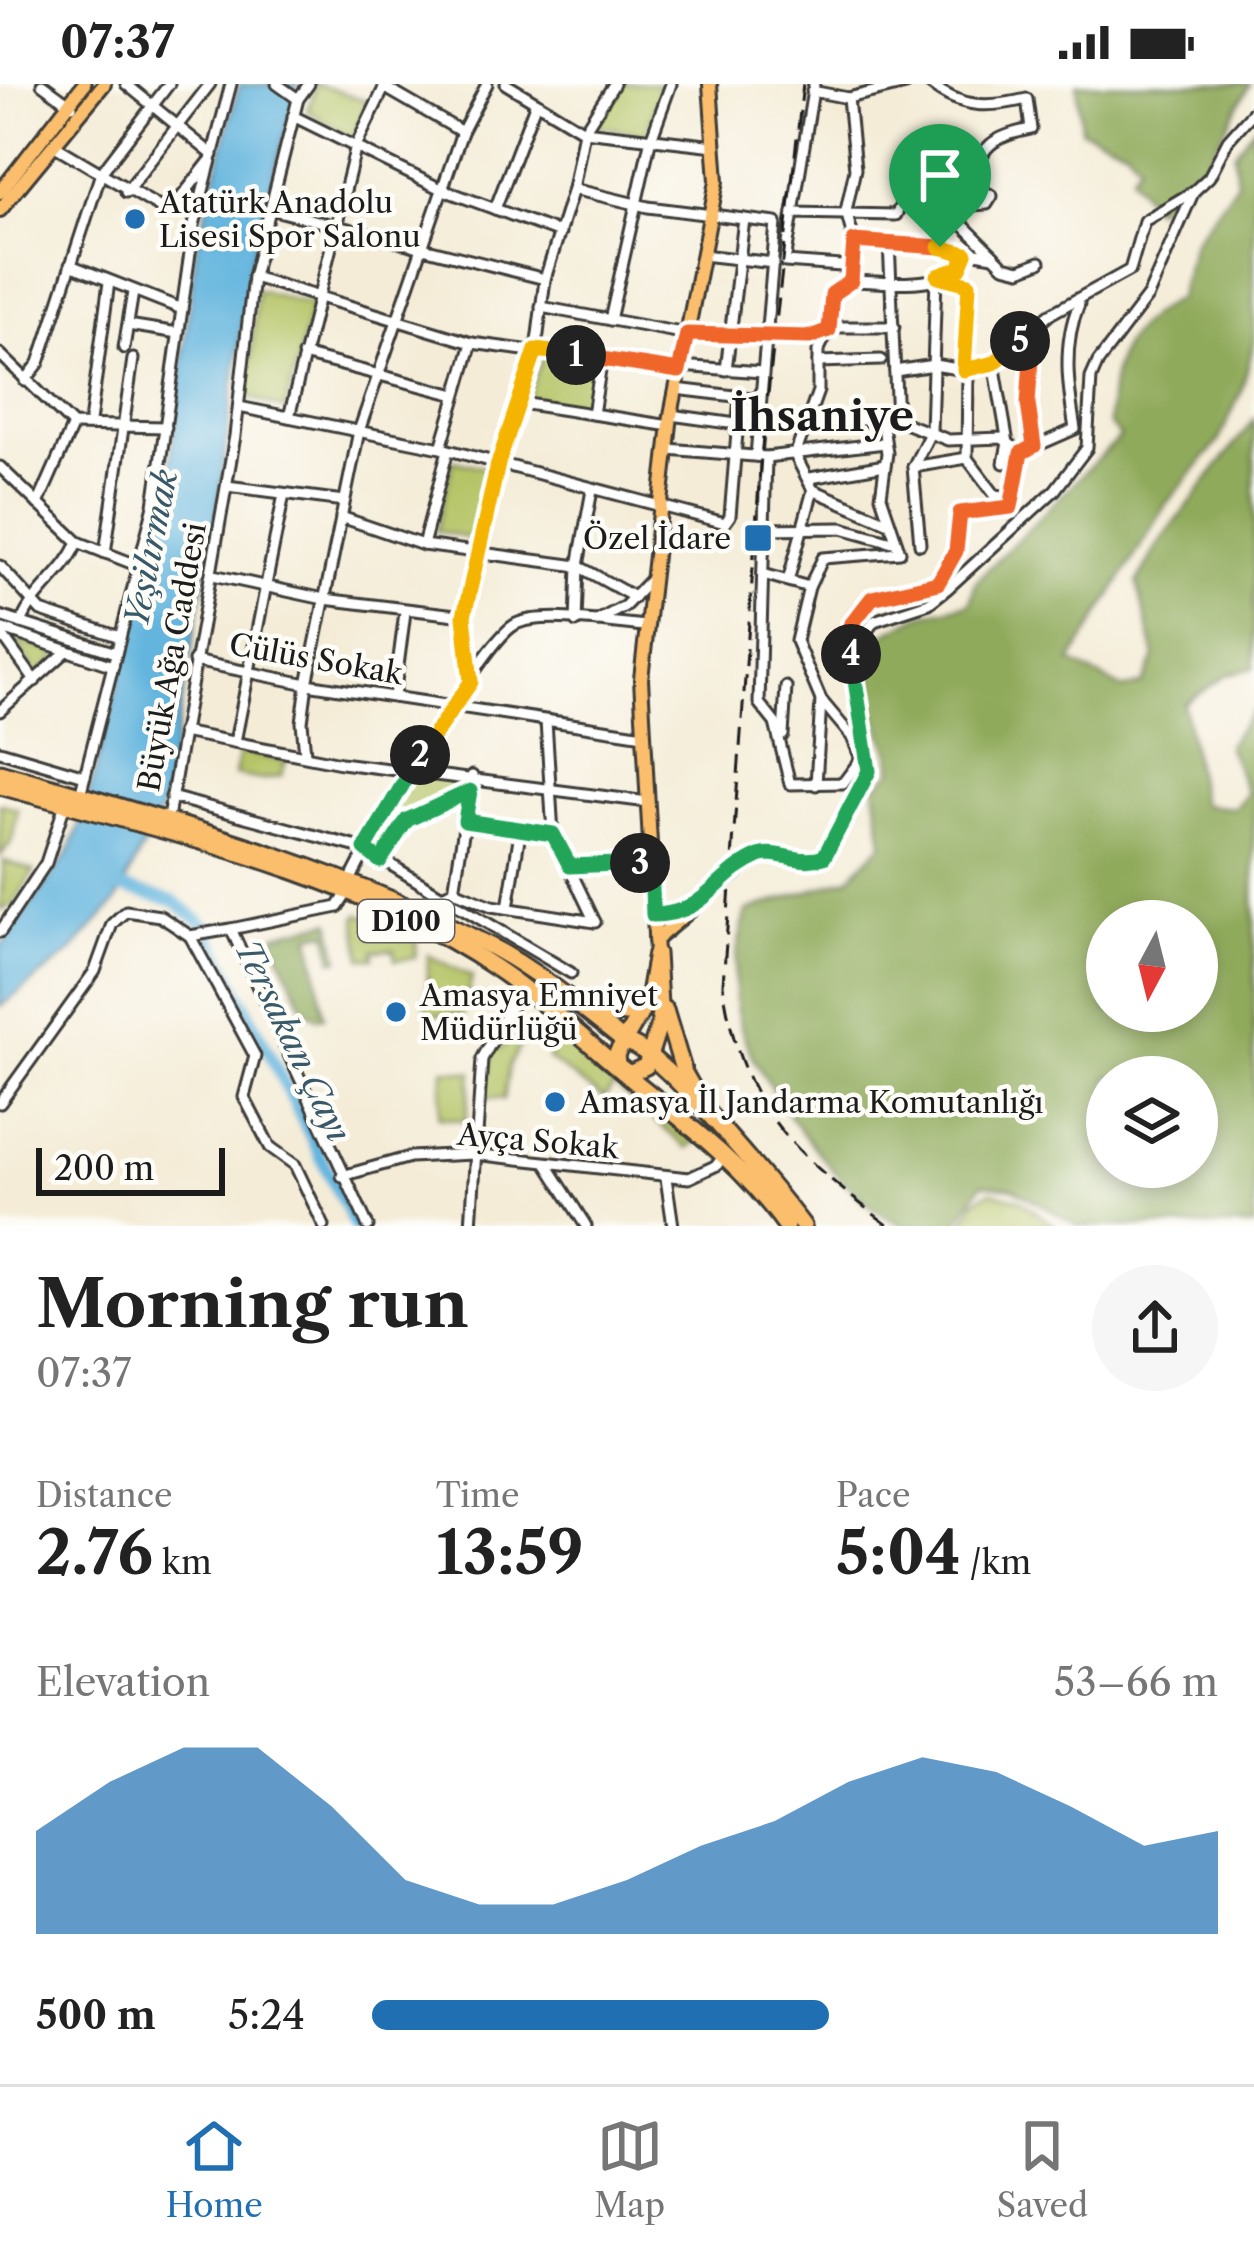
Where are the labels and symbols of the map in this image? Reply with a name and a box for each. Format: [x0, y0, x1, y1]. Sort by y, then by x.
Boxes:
pin [889, 124, 991, 247]
place label: Atatürk Anadolu Lisesi Spor Salonu [158, 184, 421, 255]
marker: Atatürk Anadolu Lisesi Spor Salonu [122, 206, 148, 232]
pin: 5 [990, 311, 1050, 371]
pin: 1 [546, 325, 606, 385]
district label: İhsaniye [730, 390, 914, 442]
water label: Yeşilırmak [116, 466, 186, 630]
street label: Büyük Ağa Caddesi [130, 520, 214, 794]
place label: Özel İdare [583, 520, 731, 557]
marker: Özel İdare [742, 522, 774, 554]
pin: 4 [821, 624, 881, 684]
street label: Cülüs Sokak [226, 626, 407, 693]
pin: 2 [390, 725, 450, 785]
pin: 3 [610, 833, 670, 893]
road number: D100 [358, 900, 454, 942]
north arrow [1086, 900, 1218, 1032]
water label: Tersakan Çayı [226, 933, 360, 1149]
place label: Amasya Emniyet Müdürlüğü [419, 977, 658, 1048]
marker: Amasya Emniyet Müdürlüğü [383, 999, 409, 1025]
place label: Amasya İl Jandarma Komutanlığı [578, 1084, 1043, 1121]
marker: Amasya İl Jandarma Komutanlığı [542, 1089, 568, 1115]
street label: Ayça Sokak [455, 1115, 622, 1167]
scale bar [36, 1142, 225, 1195]

